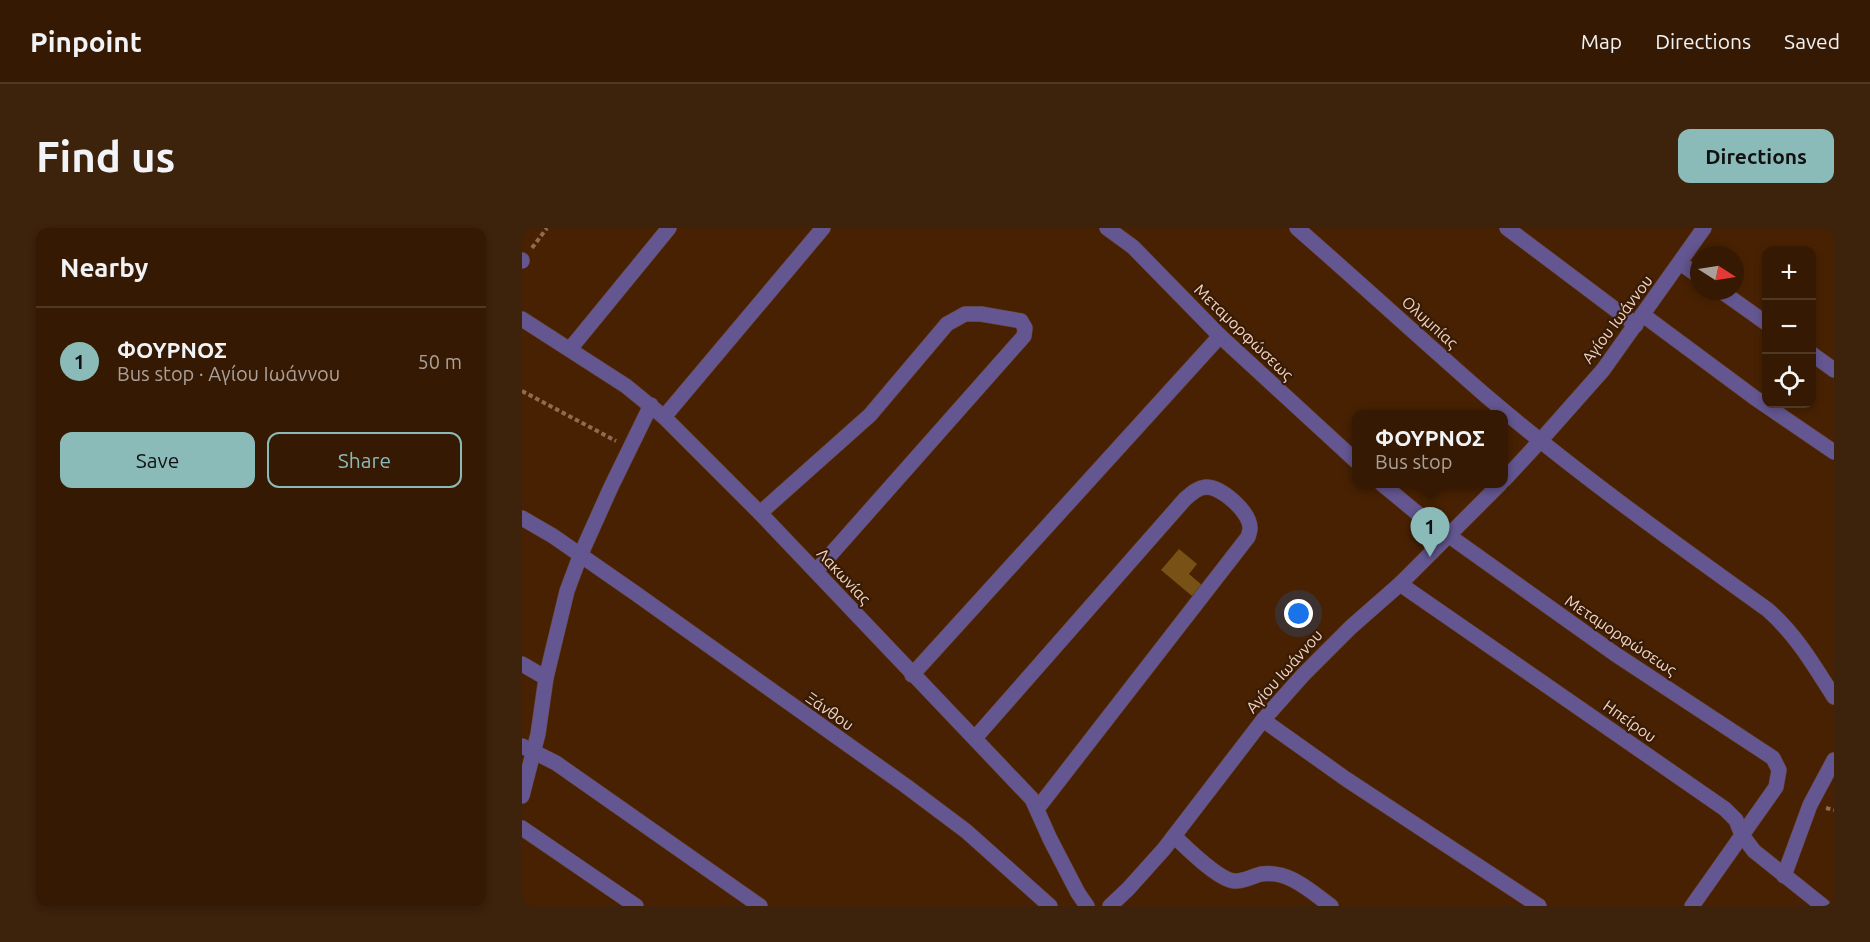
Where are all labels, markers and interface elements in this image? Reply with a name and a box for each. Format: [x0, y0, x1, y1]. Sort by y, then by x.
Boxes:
text: Pinpoint [30, 26, 142, 57]
text: Map [1581, 29, 1622, 53]
text: Directions [1655, 29, 1751, 53]
text: Saved [1784, 29, 1840, 53]
button: Directions [1678, 129, 1834, 183]
text: Find us [36, 133, 175, 180]
north arrow [1690, 246, 1744, 300]
map controls [1762, 246, 1816, 408]
button: + [1762, 246, 1816, 300]
text: Nearby [60, 253, 148, 282]
street label: Αγίου Ιωάννου [1578, 271, 1656, 367]
street label: Μεταμορφώσεως [1190, 280, 1297, 384]
street label: Ολυμπίας [1398, 292, 1462, 352]
button: − [1762, 300, 1816, 354]
text: ΦΟΥΡΝΟΣ [117, 337, 227, 362]
text: 1 [74, 350, 85, 373]
text: 50 m [418, 350, 462, 373]
button: locate [1762, 354, 1816, 408]
text: Bus stop · Αγίου Ιωάννου [117, 362, 340, 385]
popup [1352, 410, 1508, 488]
text: ΦΟΥΡΝΟΣ [1375, 425, 1485, 450]
button: Save [60, 432, 255, 488]
button: Share [267, 432, 462, 488]
text: Bus stop [1375, 450, 1452, 473]
pin: 1 [1410, 508, 1450, 557]
street label: Λακωνίας [813, 544, 874, 608]
street label: Μεταμορφώσεως [1561, 591, 1680, 680]
your location [1284, 599, 1313, 628]
street label: Αγίου Ιωάννου [1242, 626, 1326, 716]
street label: Ξάνθου [803, 688, 857, 734]
street label: Ηπείρου [1600, 696, 1660, 746]

